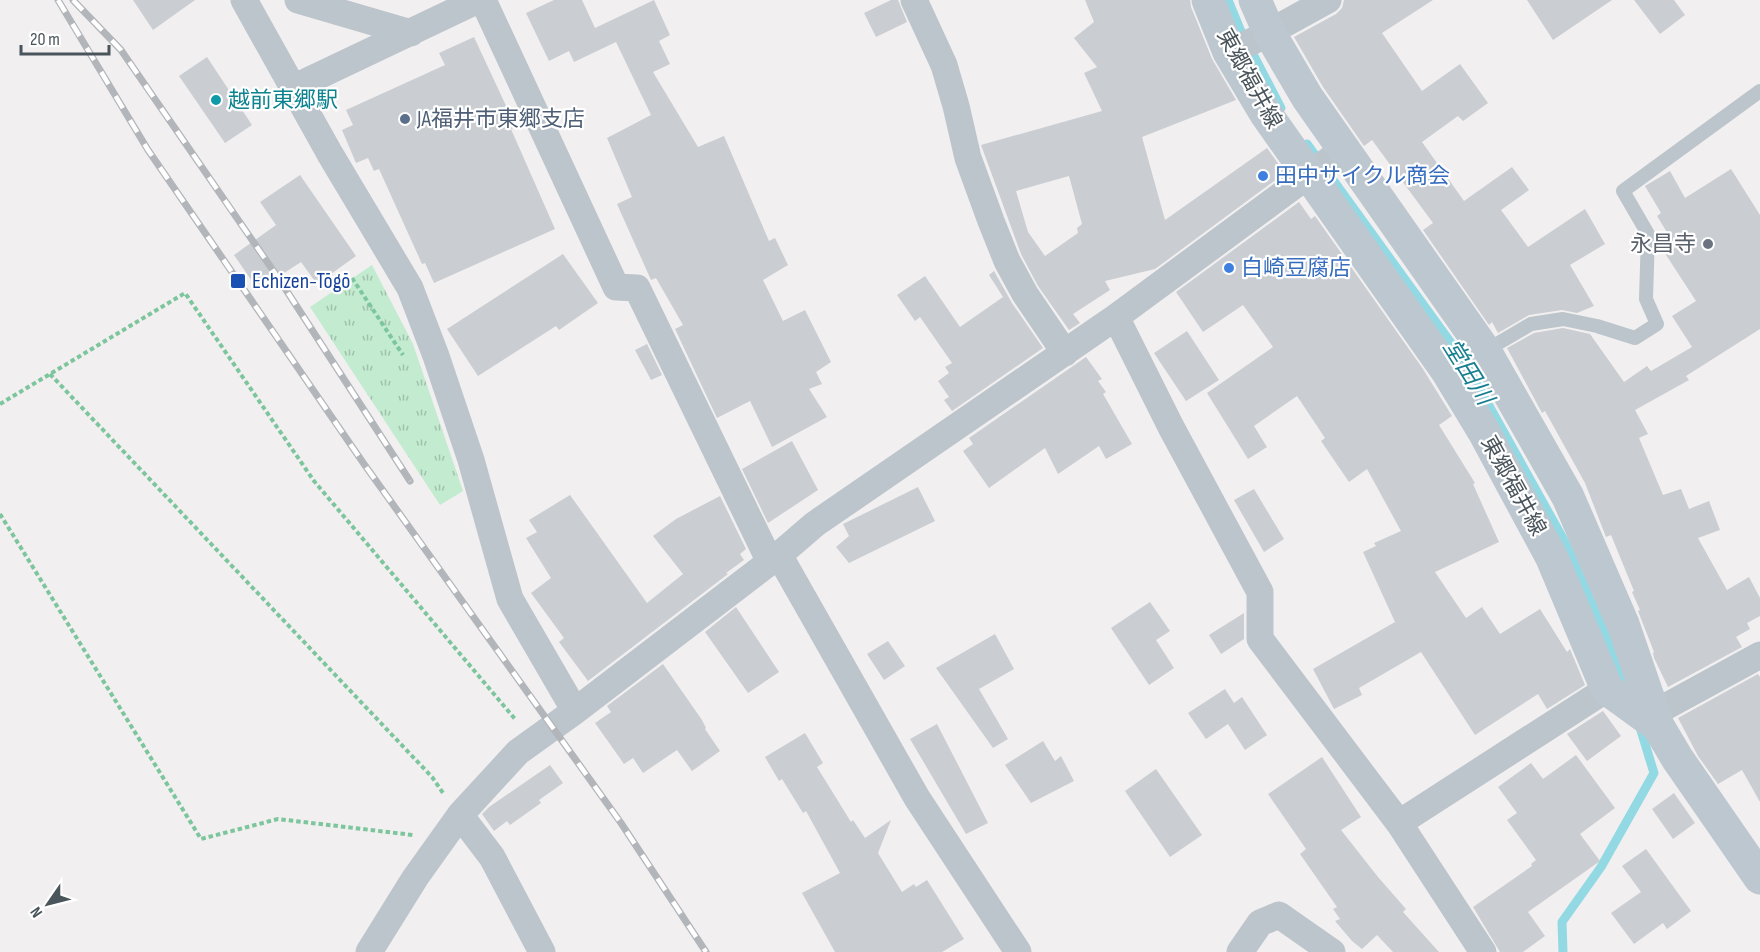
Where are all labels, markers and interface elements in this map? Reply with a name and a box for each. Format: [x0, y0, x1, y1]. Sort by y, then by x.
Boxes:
scale bar [21, 18, 110, 56]
street label: 東郷福井線 [1211, 24, 1287, 134]
text: 20 m [30, 29, 60, 50]
place label: 越前東郷駅 [228, 87, 338, 114]
marker: 越前東郷駅 [209, 93, 223, 107]
place label: JA福井市東郷支店 [416, 106, 585, 133]
marker: JA福井市東郷支店 [398, 112, 412, 126]
place label: 田中サイクル商会 [1275, 163, 1450, 190]
marker: 田中サイクル商会 [1256, 169, 1270, 183]
place label: 永昌寺 [1630, 231, 1696, 258]
marker: 永昌寺 [1701, 237, 1715, 251]
place label: 白崎豆腐店 [1241, 255, 1351, 282]
marker: 白崎豆腐店 [1222, 261, 1236, 275]
place label: Echizen-Tōgō [252, 268, 351, 295]
marker: Echizen-Tōgō [229, 272, 247, 290]
water label: 堂田川 [1437, 334, 1501, 413]
street label: 東郷福井線 [1475, 431, 1551, 541]
north arrow [18, 874, 78, 934]
text: N [27, 903, 47, 921]

